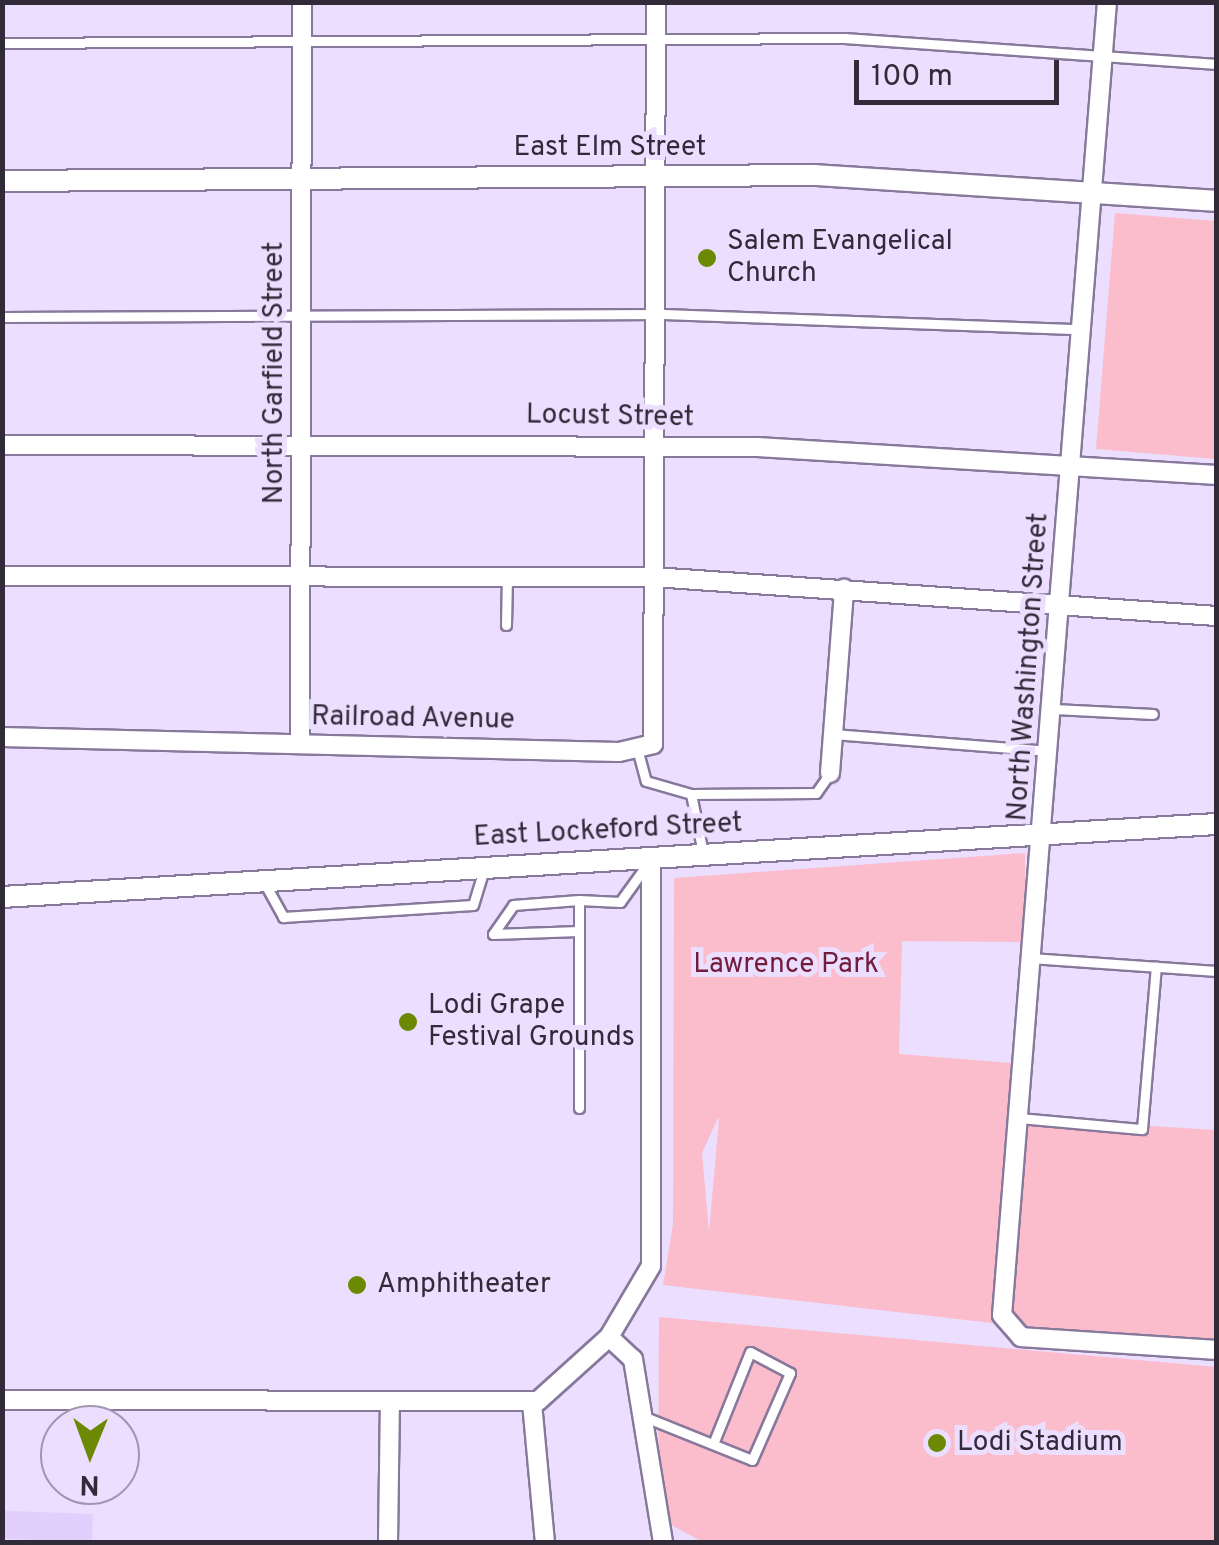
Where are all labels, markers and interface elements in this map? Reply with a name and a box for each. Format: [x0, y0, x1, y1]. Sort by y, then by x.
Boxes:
scale bar [859, 40, 1064, 102]
text: 100 m [871, 59, 953, 96]
street label: East Elm Street [514, 131, 706, 165]
place label: Salem Evangelical Church [727, 225, 953, 291]
street label: North Garfield Street [258, 242, 292, 504]
marker: Salem Evangelical Church [696, 247, 718, 269]
street label: Locust Street [526, 399, 694, 435]
street label: North Washington Street [1001, 511, 1057, 823]
street label: Railroad Avenue [310, 700, 516, 738]
street label: East Lockeford Street [473, 807, 743, 855]
park label: Lawrence Park [693, 948, 879, 982]
place label: Lodi Grape Festival Grounds [428, 989, 635, 1055]
marker: Lodi Grape Festival Grounds [397, 1011, 419, 1033]
place label: Amphitheater [377, 1268, 551, 1302]
marker: Amphitheater [346, 1274, 368, 1296]
north arrow [40, 1405, 140, 1505]
place label: Lodi Stadium [957, 1426, 1123, 1460]
marker: Lodi Stadium [926, 1432, 948, 1454]
text: N [79, 1465, 100, 1501]

